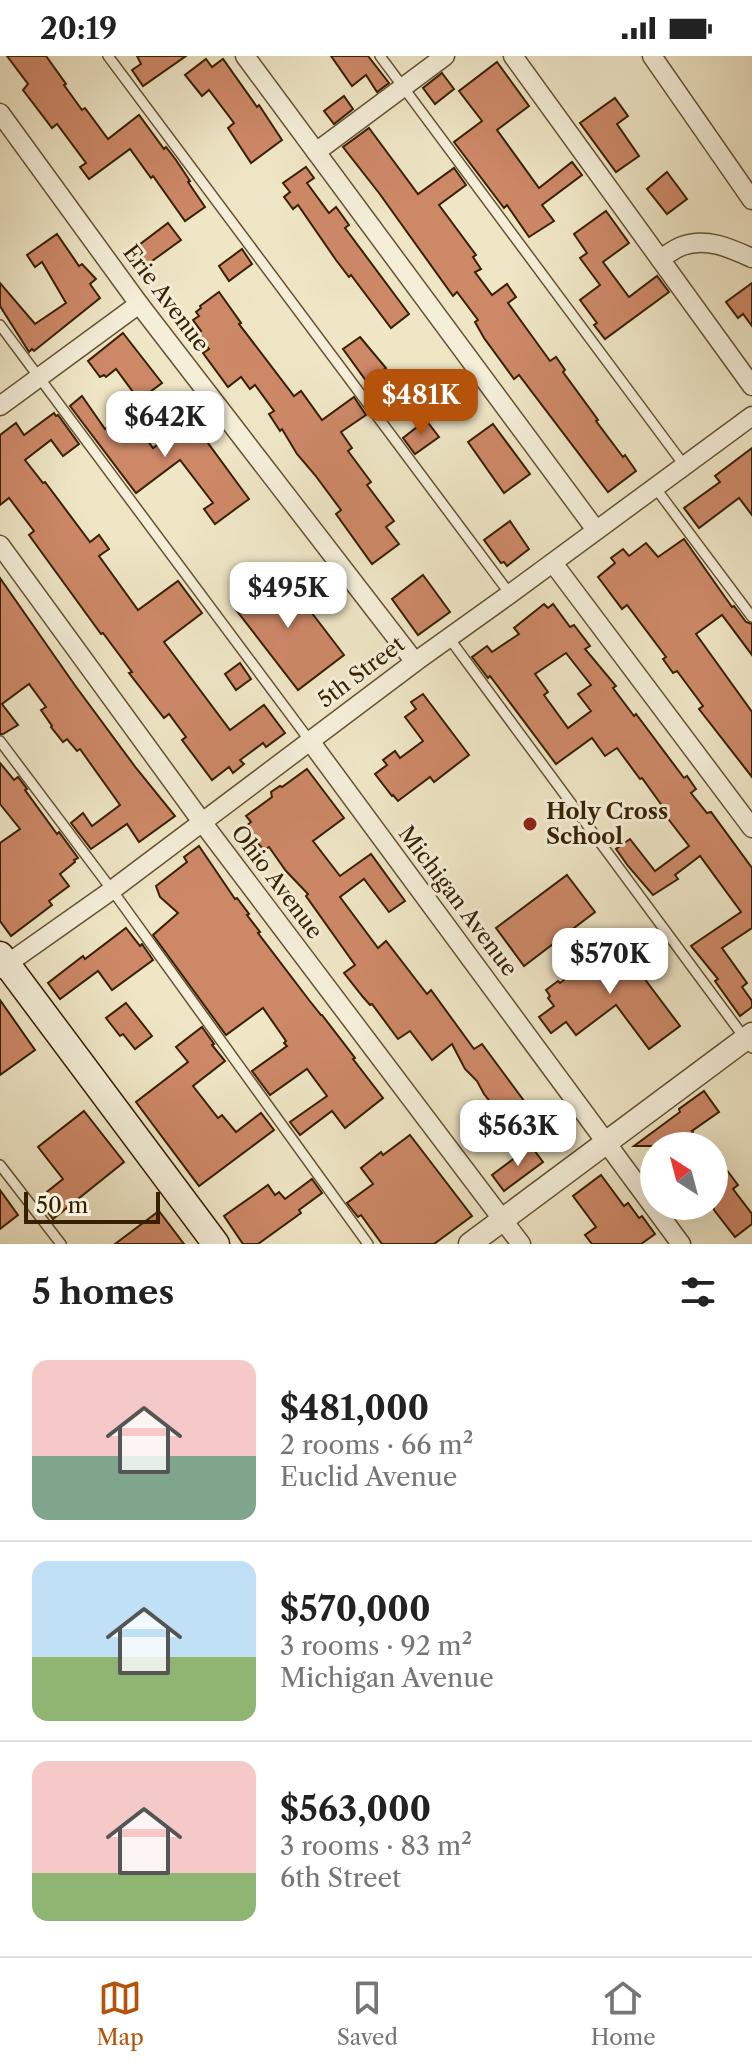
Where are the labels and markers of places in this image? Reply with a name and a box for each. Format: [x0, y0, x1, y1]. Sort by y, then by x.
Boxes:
pin: $481K [365, 369, 477, 437]
pin: $642K [109, 391, 221, 459]
pin: $495K [232, 562, 344, 630]
place label: Holy Cross School [546, 798, 668, 850]
marker: Holy Cross School [521, 815, 539, 833]
pin: $570K [554, 928, 666, 996]
pin: $563K [462, 1100, 574, 1168]

